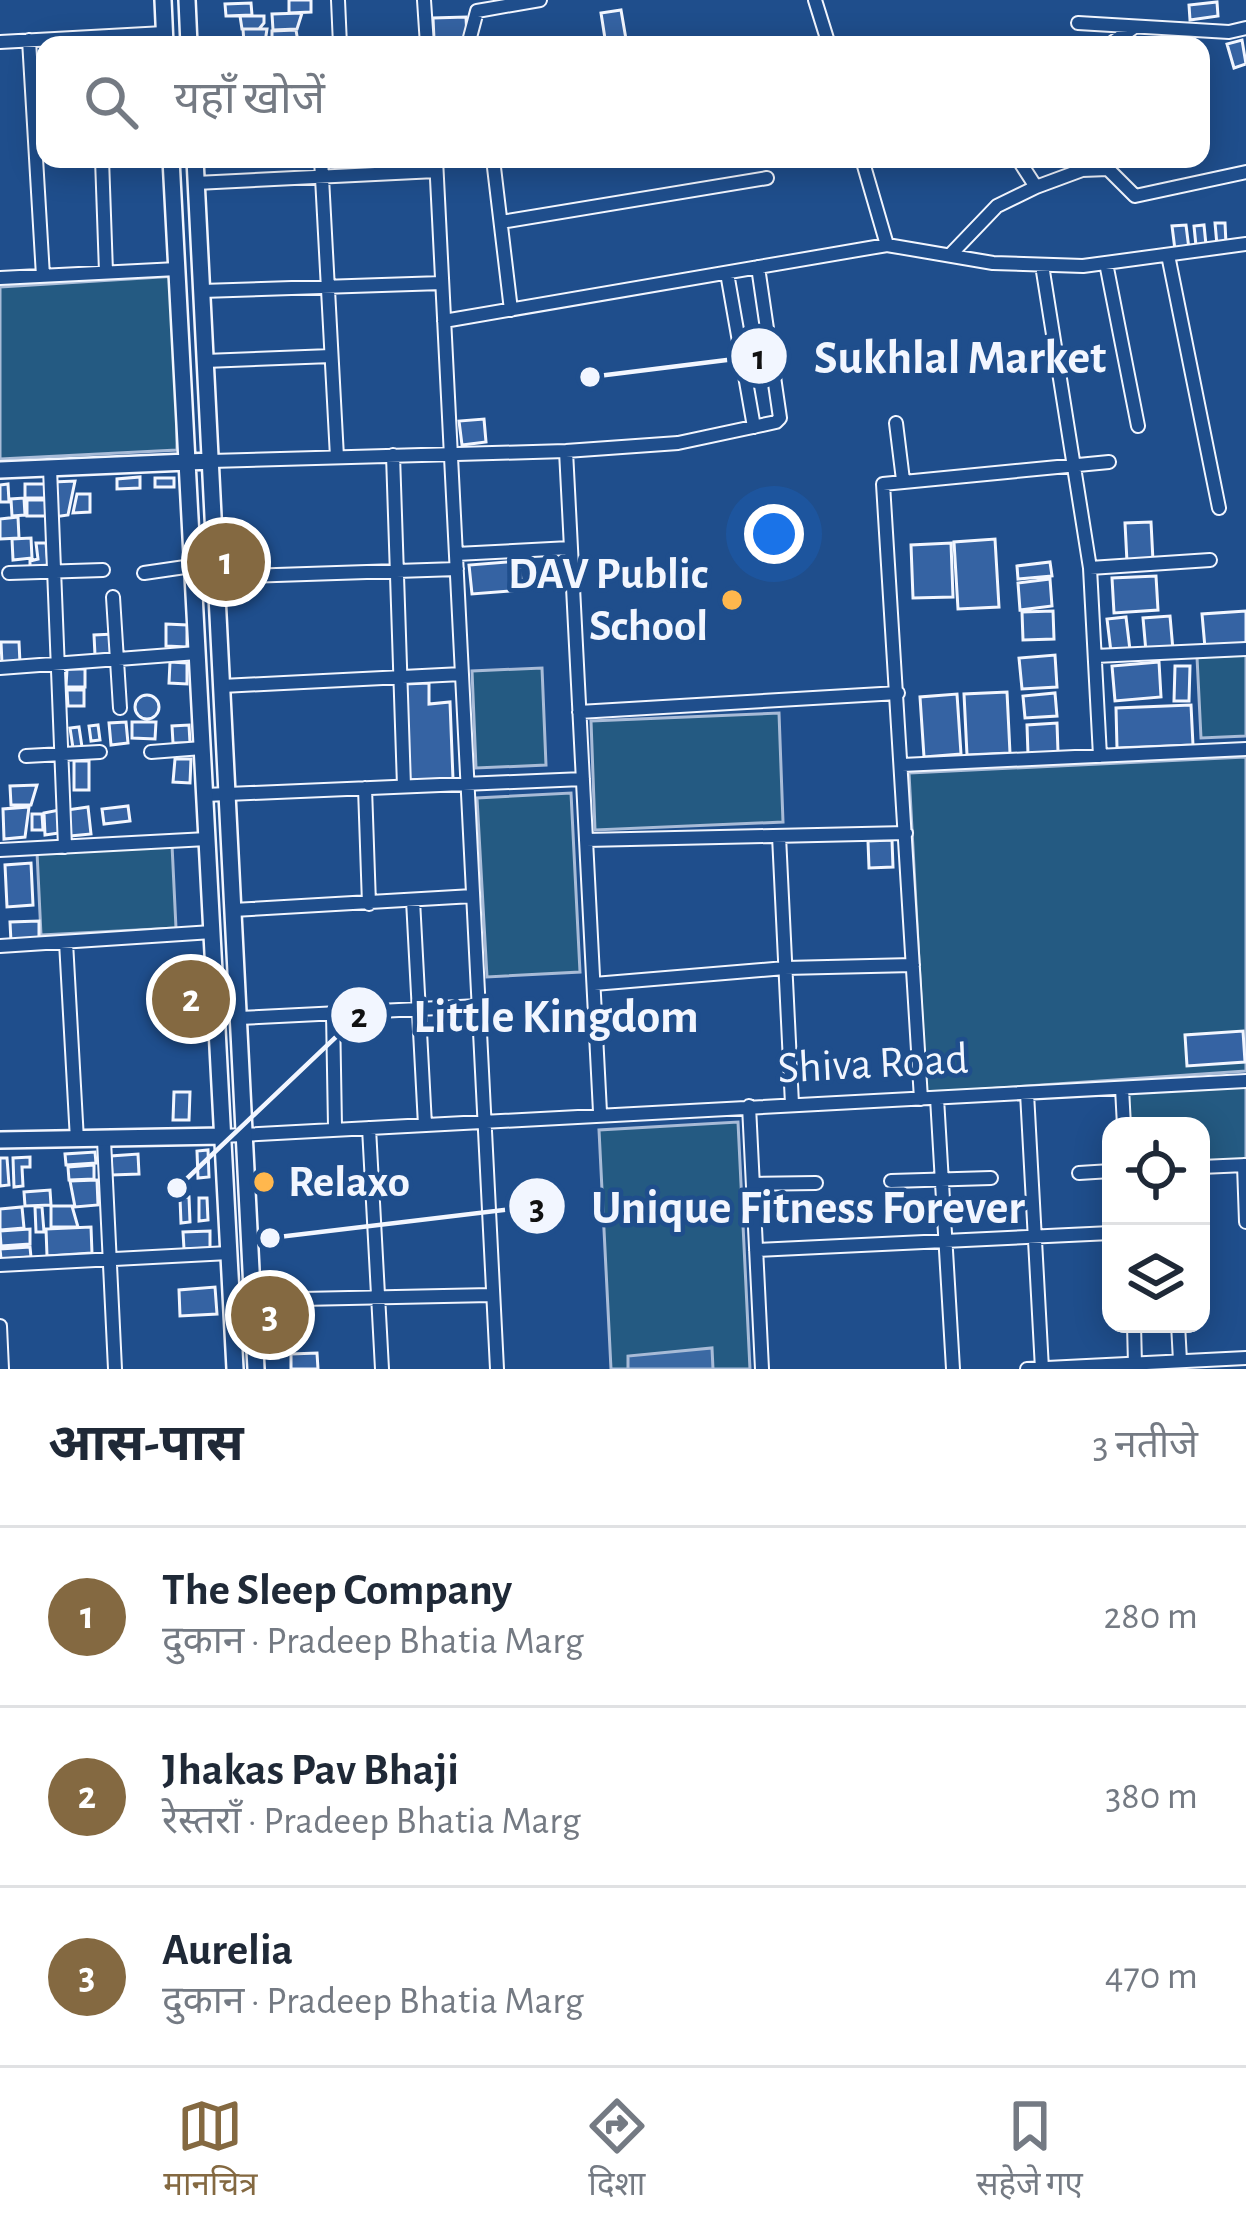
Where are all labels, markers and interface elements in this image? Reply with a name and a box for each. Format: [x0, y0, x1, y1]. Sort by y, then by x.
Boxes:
search box [36, 36, 1210, 168]
icon: search [78, 69, 144, 135]
text: यहाँ खोजें [174, 77, 325, 122]
callout: Sukhlal Market [729, 314, 1130, 398]
text: Sukhlal Market [814, 335, 1106, 383]
text: 1 [753, 340, 765, 376]
your location [744, 504, 804, 564]
pin: 1 [187, 517, 265, 607]
place label: DAV Public School [508, 552, 708, 649]
marker: DAV Public School [719, 587, 745, 613]
pin: 2 [152, 954, 230, 1044]
callout: Little Kingdom [329, 973, 723, 1057]
text: Little Kingdom [413, 994, 699, 1042]
text: 2 [351, 998, 368, 1034]
street label: Shiva Road [776, 1037, 970, 1091]
map controls [1102, 1117, 1210, 1333]
button: locate [1102, 1117, 1210, 1225]
place label: Relaxo [288, 1160, 410, 1205]
callout: Unique Fitness Forever [507, 1164, 1049, 1248]
marker: Relaxo [251, 1169, 277, 1195]
text: Unique Fitness Forever [591, 1185, 1025, 1233]
text: 3 [529, 1190, 545, 1226]
button: layers [1102, 1225, 1210, 1333]
pin: 3 [231, 1270, 309, 1360]
text: आस-पास [48, 1419, 244, 1470]
text: 3 नतीजे [1093, 1426, 1198, 1465]
text: The Sleep Company [162, 1568, 512, 1613]
text: 1 [80, 1597, 94, 1636]
text: 280 m [1104, 1597, 1198, 1636]
text: दुकान · Pradeep Bhatia Marg [162, 1622, 584, 1661]
text: Jhakas Pav Bhaji [162, 1748, 459, 1793]
text: 2 [78, 1777, 96, 1816]
text: 380 m [1105, 1777, 1198, 1816]
text: रेस्तराँ · Pradeep Bhatia Marg [162, 1802, 581, 1841]
text: Aurelia [162, 1928, 293, 1973]
text: 3 [79, 1957, 95, 1996]
text: 470 m [1105, 1957, 1198, 1996]
text: दुकान · Pradeep Bhatia Marg [162, 1982, 584, 2021]
tab: मानचित्र [163, 2093, 258, 2208]
tab: दिशा [584, 2093, 650, 2208]
tab: सहेजे गए [976, 2093, 1083, 2208]

